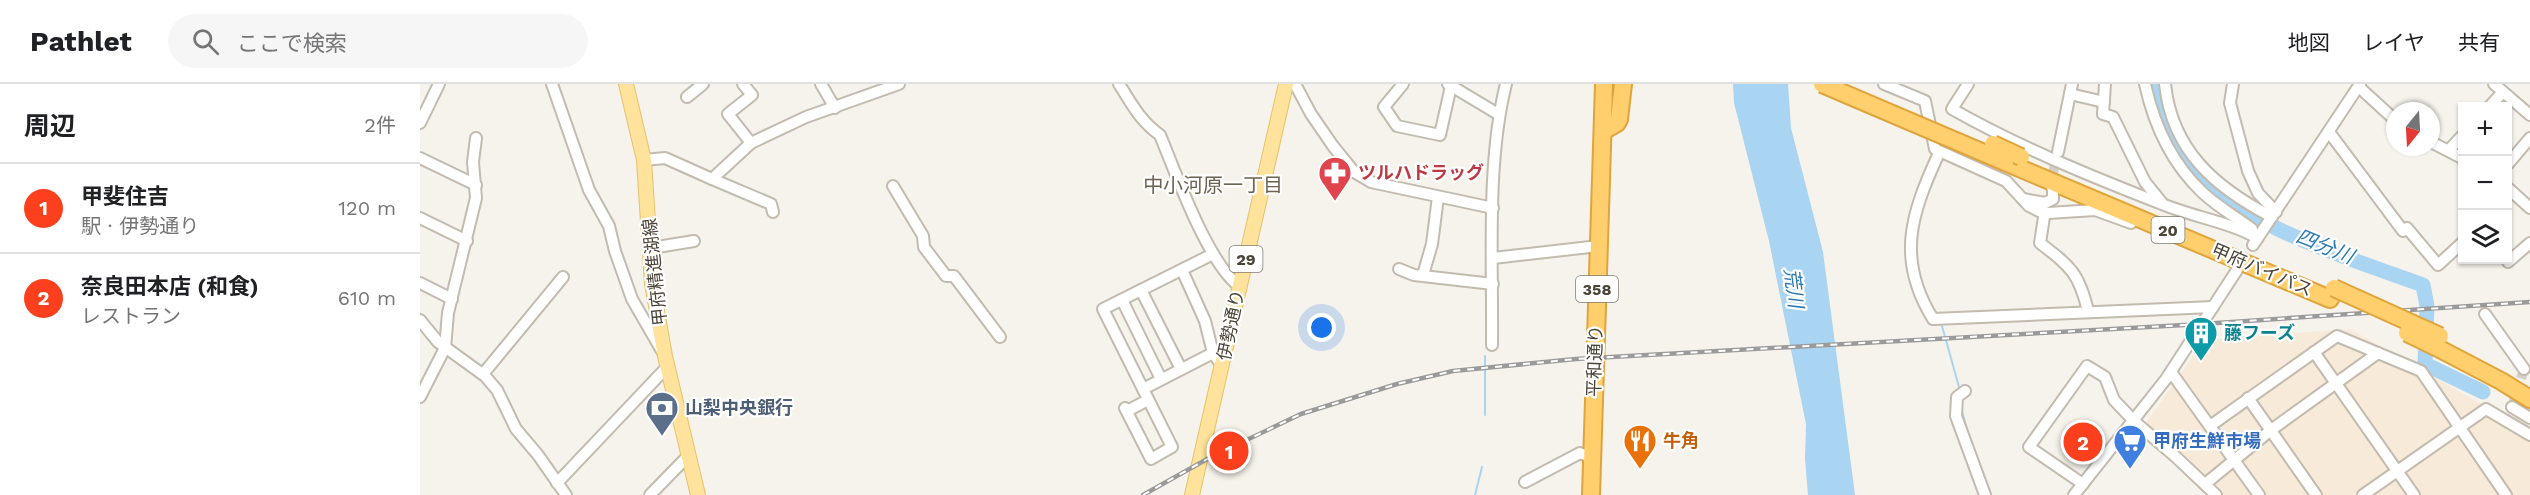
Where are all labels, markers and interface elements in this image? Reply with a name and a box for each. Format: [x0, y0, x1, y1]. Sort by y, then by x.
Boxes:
search box [168, 14, 588, 68]
text: Pathlet [30, 25, 132, 58]
icon: search [189, 25, 222, 58]
text: 地図 [2288, 30, 2330, 55]
text: レイヤ [2363, 30, 2425, 55]
text: 共有 [2458, 30, 2500, 55]
text: ここで検索 [237, 31, 347, 56]
north arrow [2386, 102, 2440, 156]
map controls [2458, 102, 2512, 264]
button: + [2458, 102, 2512, 156]
text: 周辺 [24, 111, 76, 141]
text: 2件 [364, 113, 396, 137]
pharmacy icon: ツルハドラッグ [1317, 155, 1353, 202]
button: − [2458, 156, 2512, 210]
place label: ツルハドラッグ [1358, 162, 1484, 183]
district label: 中小河原一丁目 [1143, 173, 1283, 197]
text: 甲斐住吉 [81, 184, 169, 209]
text: 1 [39, 196, 48, 220]
text: 120 m [338, 196, 396, 220]
button: layers [2458, 210, 2512, 264]
text: 駅 · 伊勢通り [81, 214, 199, 238]
street label: 甲府精進湖線 [638, 217, 671, 327]
road number: 20 [2152, 217, 2184, 243]
water label: 四分川 [2293, 224, 2359, 269]
street label: 甲府バイパス [2209, 239, 2316, 300]
road number: 29 [1230, 246, 1262, 272]
water label: 荒川 [1780, 267, 1809, 311]
text: 奈良田本店 (和食) [81, 274, 259, 299]
road number: 358 [1576, 276, 1618, 302]
text: 2 [38, 286, 49, 310]
text: 610 m [338, 286, 396, 310]
street label: 伊勢通り [1213, 287, 1248, 362]
text: レストラン [81, 304, 181, 328]
your location [1307, 313, 1336, 342]
building icon: 藤フーズ [2183, 315, 2219, 362]
place label: 藤フーズ [2224, 322, 2295, 343]
street label: 平和通り [1583, 325, 1606, 397]
bank icon: 山梨中央銀行 [644, 390, 680, 437]
place label: 山梨中央銀行 [685, 397, 793, 418]
pin: 2 [2064, 420, 2102, 464]
restaurant icon: 牛角 [1622, 423, 1658, 470]
supermarket icon: 甲府生鮮市場 [2112, 423, 2148, 470]
pin: 1 [1210, 428, 1248, 473]
place label: 牛角 [1663, 430, 1699, 451]
place label: 甲府生鮮市場 [2153, 430, 2261, 451]

